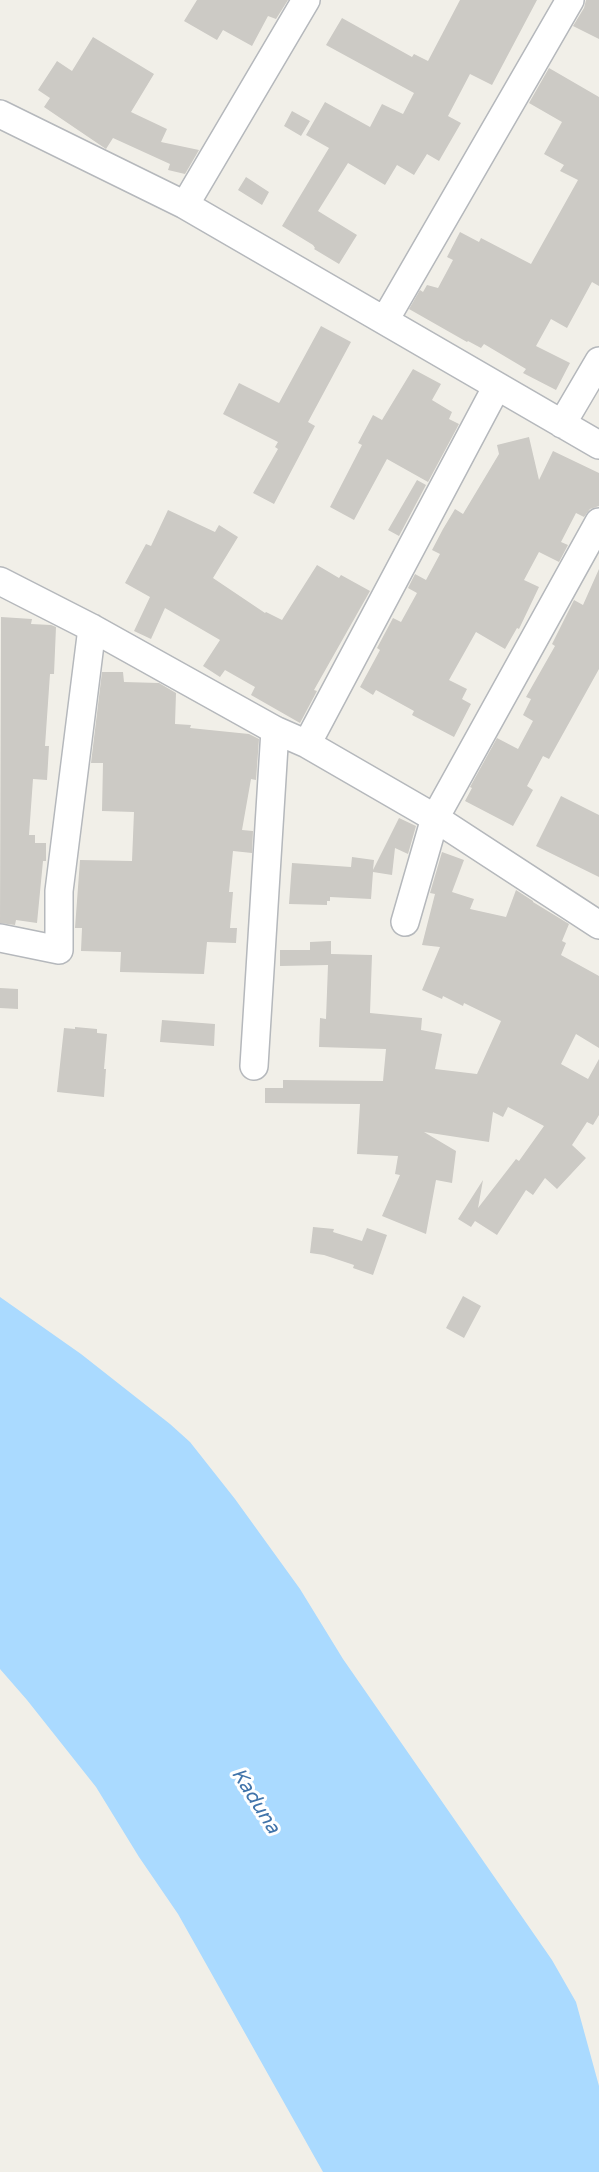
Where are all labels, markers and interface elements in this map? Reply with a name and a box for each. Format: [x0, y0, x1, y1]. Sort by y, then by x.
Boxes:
water label: Kaduna [226, 1764, 284, 1838]

